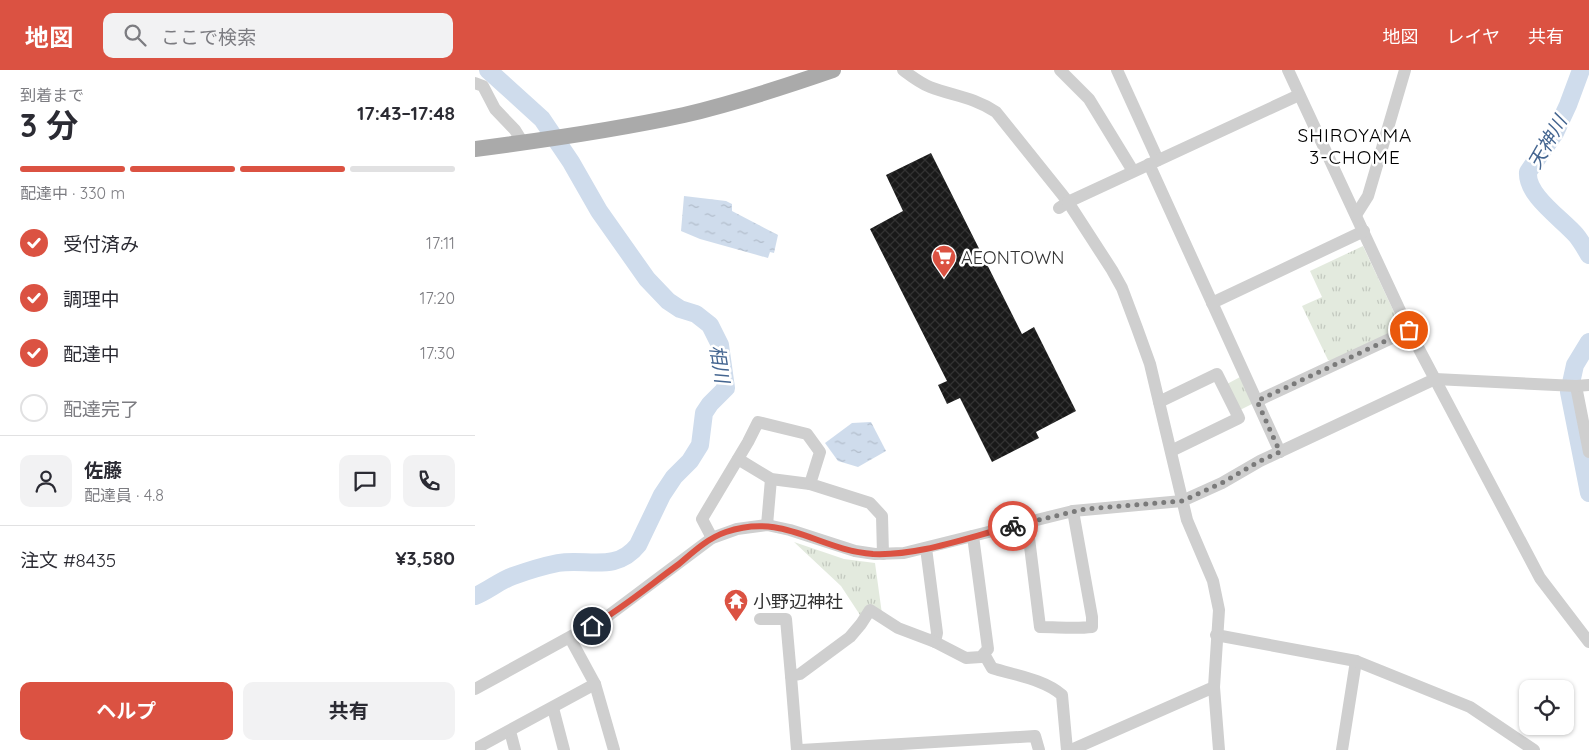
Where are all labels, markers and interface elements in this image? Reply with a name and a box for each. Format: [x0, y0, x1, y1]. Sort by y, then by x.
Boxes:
search box [103, 13, 453, 58]
icon: search [121, 21, 149, 49]
text: 地図 [25, 22, 73, 52]
text: ここで検索 [161, 25, 256, 49]
text: 地図 [1383, 25, 1419, 48]
text: レイヤ [1447, 25, 1500, 48]
text: 共有 [1528, 25, 1564, 48]
text: 到着まで [20, 85, 84, 105]
text: 17:43–17:48 [357, 101, 455, 125]
text: 3 分 [20, 105, 78, 145]
water label: 天神川 [1522, 110, 1573, 173]
district label: SHIROYAMA 3-CHOME [1298, 123, 1412, 169]
text: 配達中 · 330 m [20, 183, 125, 203]
icon: check [20, 229, 48, 257]
text: 受付済み [63, 232, 139, 256]
text: 17:11 [426, 233, 455, 253]
supermarket icon: AEONTOWN [931, 244, 957, 278]
place label: AEONTOWN [961, 246, 1064, 269]
icon: check [20, 284, 48, 312]
text: 調理中 [63, 287, 120, 311]
text: 17:20 [419, 288, 455, 308]
pin [1388, 309, 1430, 351]
icon: bag [1395, 316, 1423, 344]
icon: check [20, 339, 48, 367]
text: 配達中 [63, 342, 120, 366]
text: 17:30 [420, 343, 455, 363]
water label: 相川 [705, 343, 735, 387]
text: 配達完了 [63, 397, 139, 421]
button: person [20, 455, 72, 507]
button: chat [339, 455, 391, 507]
button: phone [403, 455, 455, 507]
text: 佐藤 [84, 458, 122, 482]
text: 配達員 · 4.8 [84, 485, 164, 505]
courier [988, 501, 1038, 551]
icon: bike [999, 512, 1027, 540]
text: ¥3,580 [395, 546, 455, 570]
text: 注文 #8435 [20, 548, 116, 572]
temple icon: 小野辺神社 [723, 588, 749, 622]
place label: 小野辺神社 [753, 590, 843, 613]
pin [571, 605, 613, 647]
icon: home [578, 612, 606, 640]
map controls [1519, 680, 1574, 735]
button: locate [1519, 680, 1574, 735]
button: ヘルプ [20, 682, 233, 740]
button: 共有 [243, 682, 455, 740]

